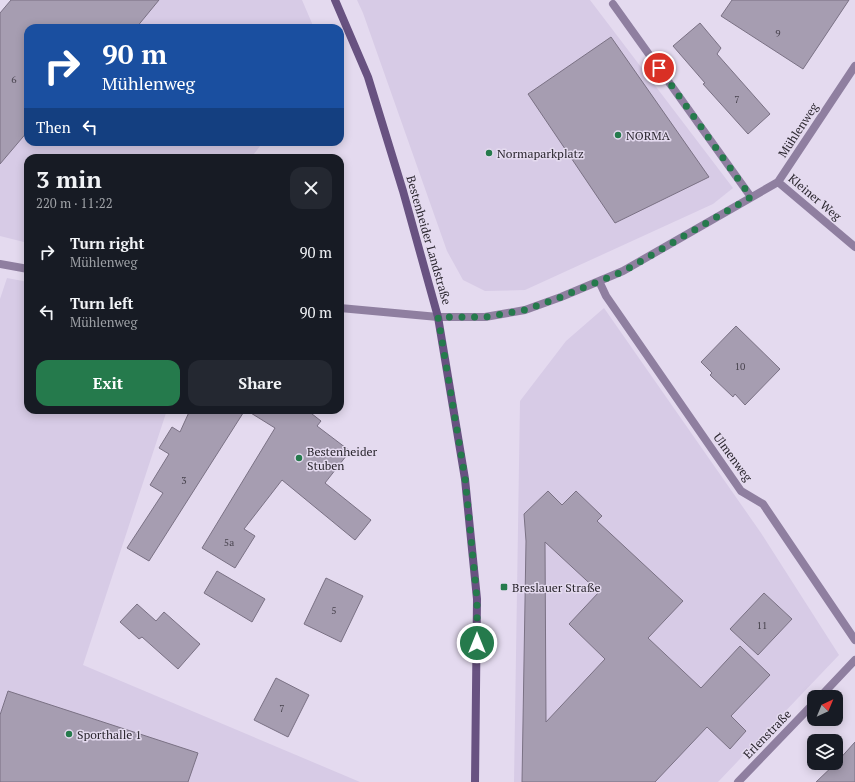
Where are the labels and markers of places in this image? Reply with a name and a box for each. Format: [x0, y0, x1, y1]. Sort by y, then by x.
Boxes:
pin [642, 51, 676, 85]
place label: NORMA [626, 128, 671, 143]
marker: NORMA [613, 130, 623, 140]
place label: Normaparkplatz [497, 146, 584, 161]
marker: Normaparkplatz [484, 148, 494, 158]
place label: Bestenheider Stuben [307, 444, 378, 473]
marker: Bestenheider Stuben [294, 453, 304, 463]
place label: Breslauer Straße [512, 580, 601, 595]
marker: Breslauer Straße [499, 582, 509, 592]
place label: Sporthalle 1 [77, 727, 142, 742]
marker: Sporthalle 1 [64, 729, 74, 739]

